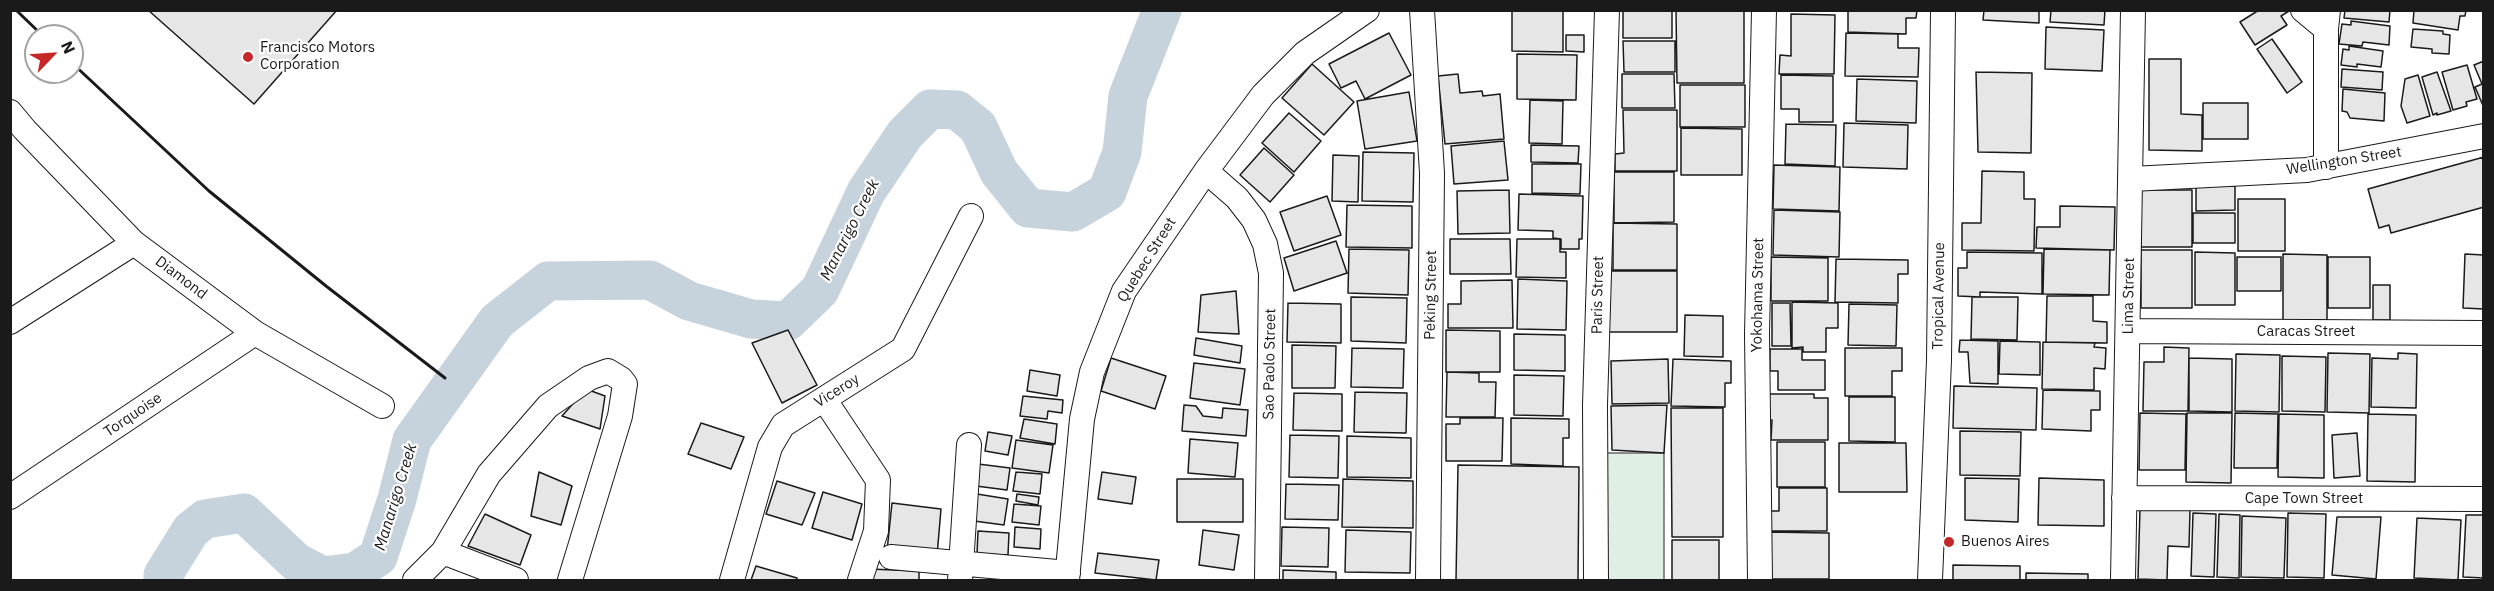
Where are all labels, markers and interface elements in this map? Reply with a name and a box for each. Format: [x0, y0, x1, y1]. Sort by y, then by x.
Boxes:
north arrow [24, 24, 84, 84]
text: N [57, 38, 80, 57]
place label: Francisco Motors Corporation [260, 39, 375, 74]
marker: Francisco Motors Corporation [241, 50, 255, 64]
street label: Wellington Street [2285, 143, 2403, 179]
water label: Manarigo Creek [816, 176, 884, 284]
street label: Quebec Street [1114, 214, 1180, 306]
street label: Yokohama Street [1748, 237, 1768, 353]
street label: Tropical Avenue [1929, 242, 1949, 350]
street label: Peking Street [1421, 250, 1441, 340]
street label: Diamond [151, 253, 211, 303]
street label: Paris Street [1588, 256, 1608, 334]
street label: Lima Street [2119, 257, 2139, 335]
street label: Sao Paolo Street [1260, 308, 1280, 420]
street label: Caracas Street [2257, 323, 2355, 341]
street label: Viceroy [811, 370, 863, 412]
street label: Torquoise [100, 389, 166, 441]
water label: Manarigo Creek [371, 441, 421, 553]
street label: Cape Town Street [2245, 490, 2363, 508]
place label: Buenos Aires [1961, 533, 2050, 551]
marker: Buenos Aires [1942, 535, 1956, 549]

